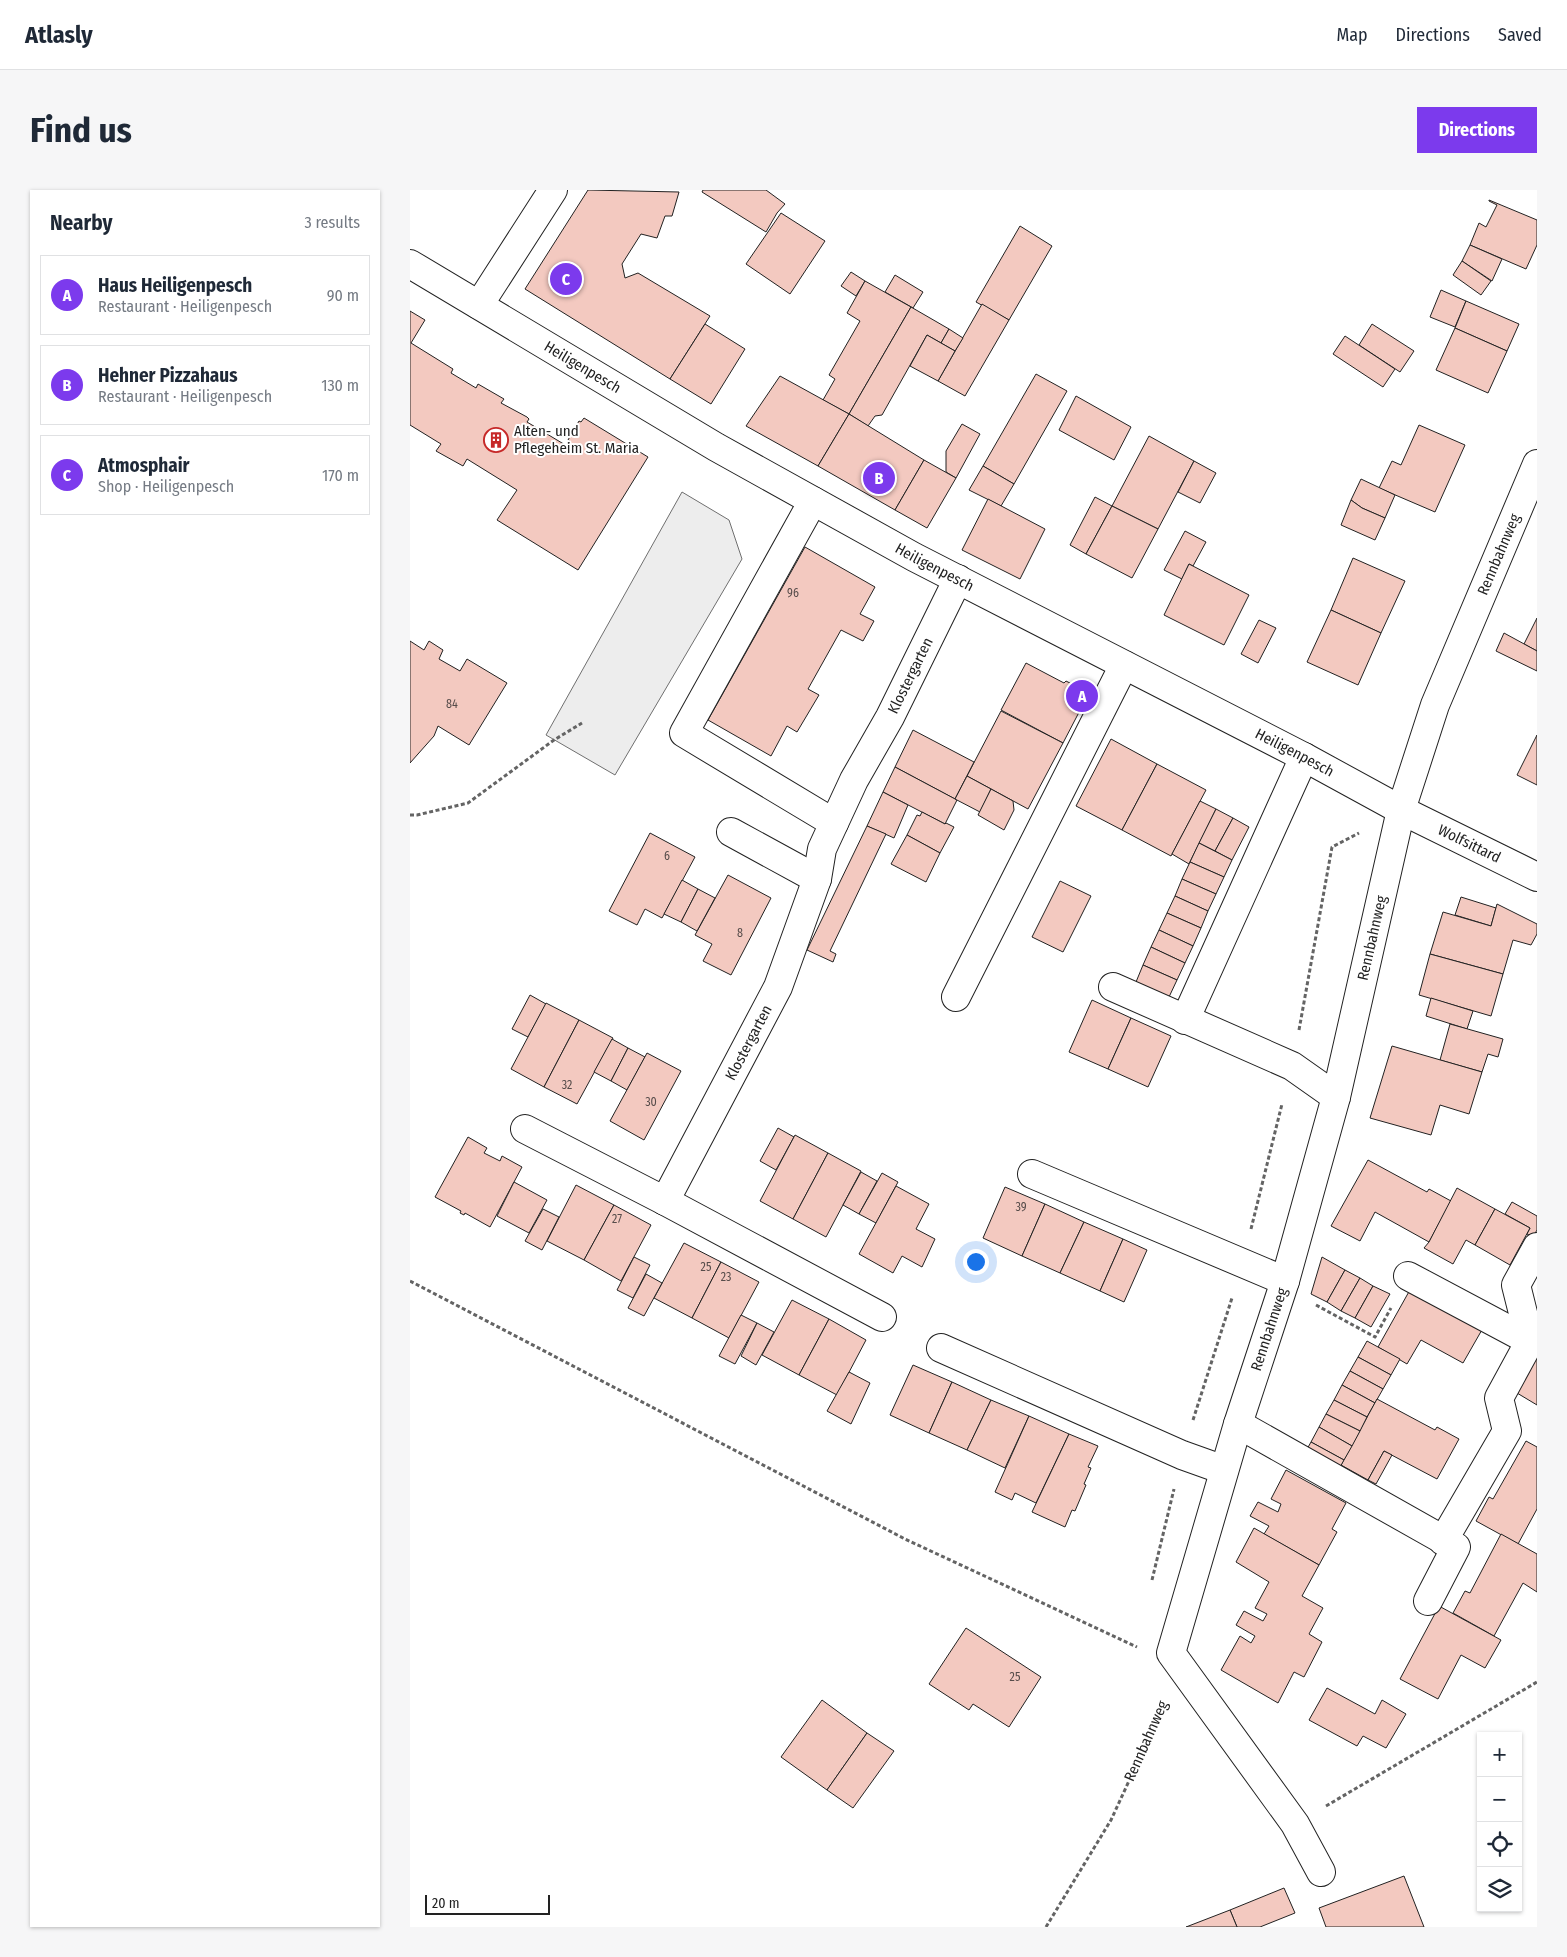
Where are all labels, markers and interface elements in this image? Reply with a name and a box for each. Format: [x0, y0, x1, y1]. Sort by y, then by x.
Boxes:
text: Atlasly [25, 21, 93, 49]
text: Map [1336, 24, 1368, 46]
text: Directions [1396, 24, 1470, 46]
text: Saved [1498, 24, 1542, 46]
button: Directions [1417, 107, 1537, 153]
text: Find us [30, 109, 132, 151]
text: Nearby [50, 210, 112, 236]
text: 3 results [304, 213, 360, 232]
pin: C [550, 260, 582, 298]
text: Haus Heiligenpesch [98, 274, 252, 297]
text: A [63, 286, 71, 305]
text: 90 m [327, 286, 359, 305]
text: Restaurant · Heiligenpesch [98, 297, 272, 316]
street label: Heiligenpesch [541, 337, 624, 397]
text: Hehner Pizzahaus [98, 364, 238, 387]
text: B [63, 376, 71, 395]
text: 130 m [321, 376, 359, 395]
text: Restaurant · Heiligenpesch [98, 387, 272, 406]
place label: Alten- und Pflegeheim St. Maria [514, 422, 639, 457]
building icon: Alten- und Pflegeheim St. Maria [483, 427, 509, 453]
text: Atmosphair [98, 454, 190, 477]
pin: B [863, 459, 895, 497]
text: C [63, 466, 71, 485]
text: 170 m [322, 466, 359, 485]
text: Shop · Heiligenpesch [98, 477, 234, 496]
street label: Rennbahnweg [1474, 511, 1524, 598]
street label: Heiligenpesch [892, 539, 977, 595]
house number: 96 [787, 586, 799, 600]
street label: Klostergarten [884, 635, 937, 717]
pin: A [1066, 677, 1098, 715]
house number: 84 [446, 697, 458, 711]
street label: Heiligenpesch [1252, 725, 1337, 781]
street label: Wolfsittard [1435, 821, 1504, 867]
house number: 6 [664, 849, 670, 863]
street label: Rennbahnweg [1354, 894, 1390, 982]
house number: 8 [737, 926, 743, 940]
street label: Klostergarten [721, 1002, 776, 1083]
house number: 32 [562, 1078, 572, 1092]
house number: 30 [645, 1095, 657, 1109]
house number: 39 [1015, 1200, 1027, 1214]
house number: 27 [612, 1212, 622, 1226]
your location [963, 1249, 989, 1275]
house number: 25 [701, 1260, 712, 1274]
house number: 23 [721, 1270, 731, 1284]
street label: Rennbahnweg [1247, 1285, 1291, 1373]
house number: 25 [1010, 1670, 1021, 1684]
street label: Rennbahnweg [1120, 1698, 1172, 1784]
map controls [1477, 1732, 1522, 1912]
button: + [1477, 1732, 1522, 1777]
button: − [1477, 1777, 1522, 1822]
button: locate [1477, 1822, 1522, 1867]
button: layers [1477, 1867, 1522, 1912]
scale bar [425, 1892, 550, 1915]
text: 20 m [432, 1895, 460, 1912]

